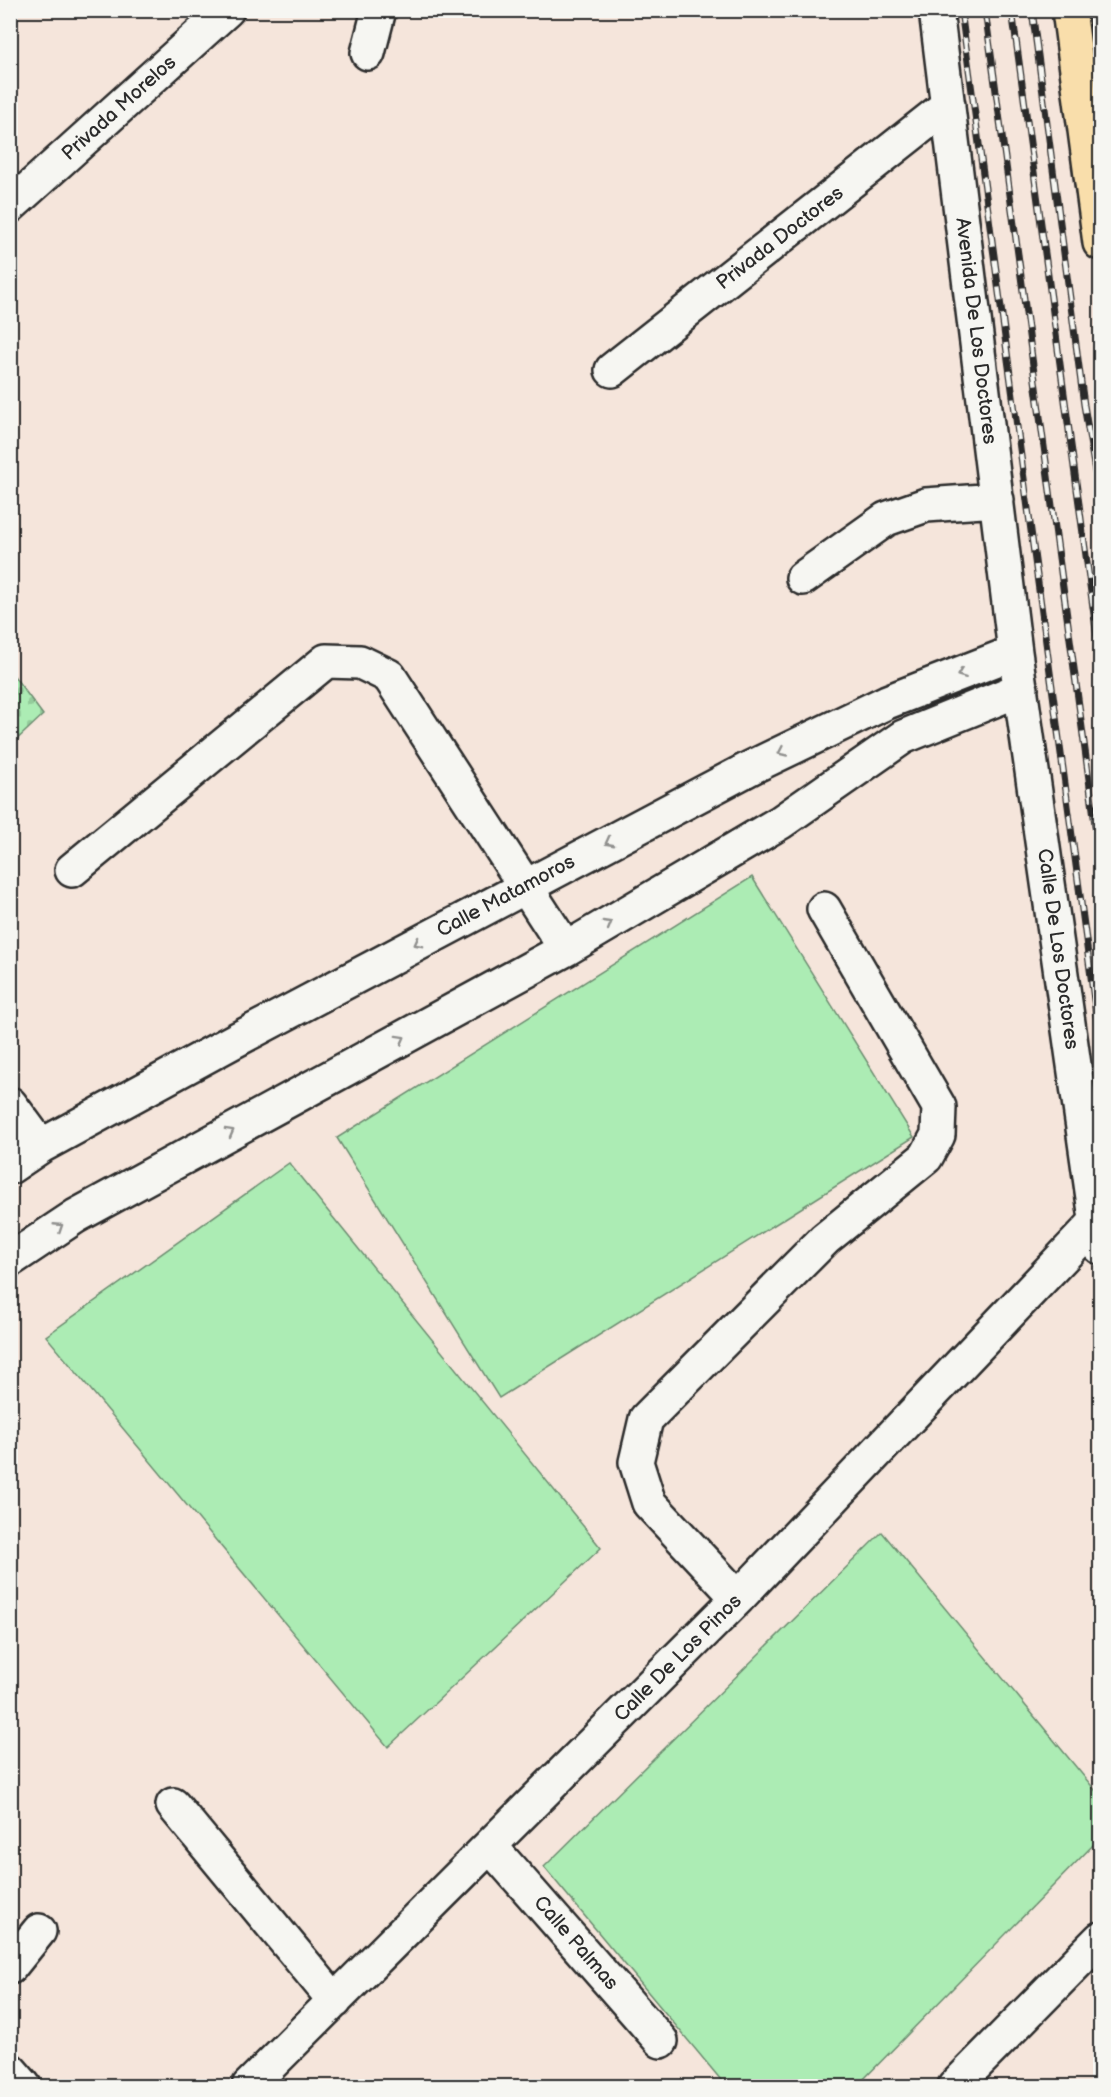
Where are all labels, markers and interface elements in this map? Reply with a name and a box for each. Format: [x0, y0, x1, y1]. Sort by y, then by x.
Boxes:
street label: Privada Morelos [57, 50, 181, 166]
street label: Privada Doctores [712, 181, 848, 295]
street label: Avenida De Los Doctores [950, 216, 1002, 446]
one-way arrow [956, 666, 966, 679]
one-way arrow [778, 745, 789, 757]
one-way arrow [605, 835, 615, 846]
street label: Calle De Los Doctores [1032, 847, 1084, 1051]
street label: Calle Matamoros [433, 849, 579, 943]
one-way arrow [602, 920, 612, 931]
one-way arrow [414, 936, 425, 947]
one-way arrow [395, 1035, 405, 1046]
one-way arrow [223, 1128, 234, 1139]
one-way arrow [53, 1223, 64, 1234]
street label: Calle De Los Pinos [609, 1589, 747, 1727]
street label: Calle Palmas [529, 1891, 623, 1995]

